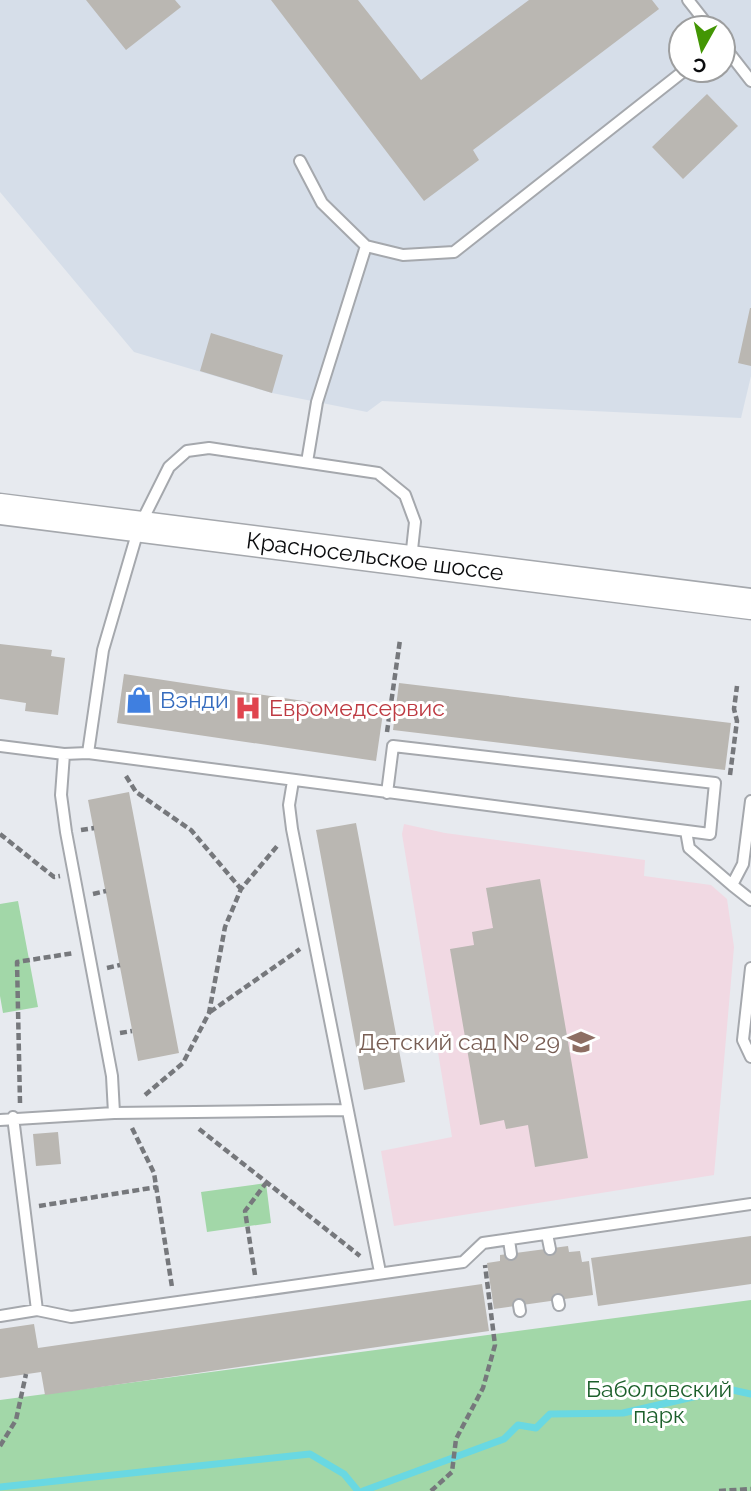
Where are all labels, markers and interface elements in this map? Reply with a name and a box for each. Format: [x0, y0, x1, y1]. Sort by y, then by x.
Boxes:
north arrow [667, 14, 737, 84]
text: С [692, 54, 708, 78]
street label: Красносельское шоссе [245, 526, 505, 586]
shop icon: Вэнди [124, 685, 154, 715]
place label: Вэнди [160, 686, 229, 713]
hospital icon: Евромедсервис [233, 693, 263, 723]
place label: Евромедсервис [269, 694, 445, 721]
school or university icon: Детский сад № 29 [566, 1027, 596, 1057]
place label: Детский сад № 29 [359, 1028, 560, 1055]
park label: Баболовский парк [586, 1375, 732, 1428]

